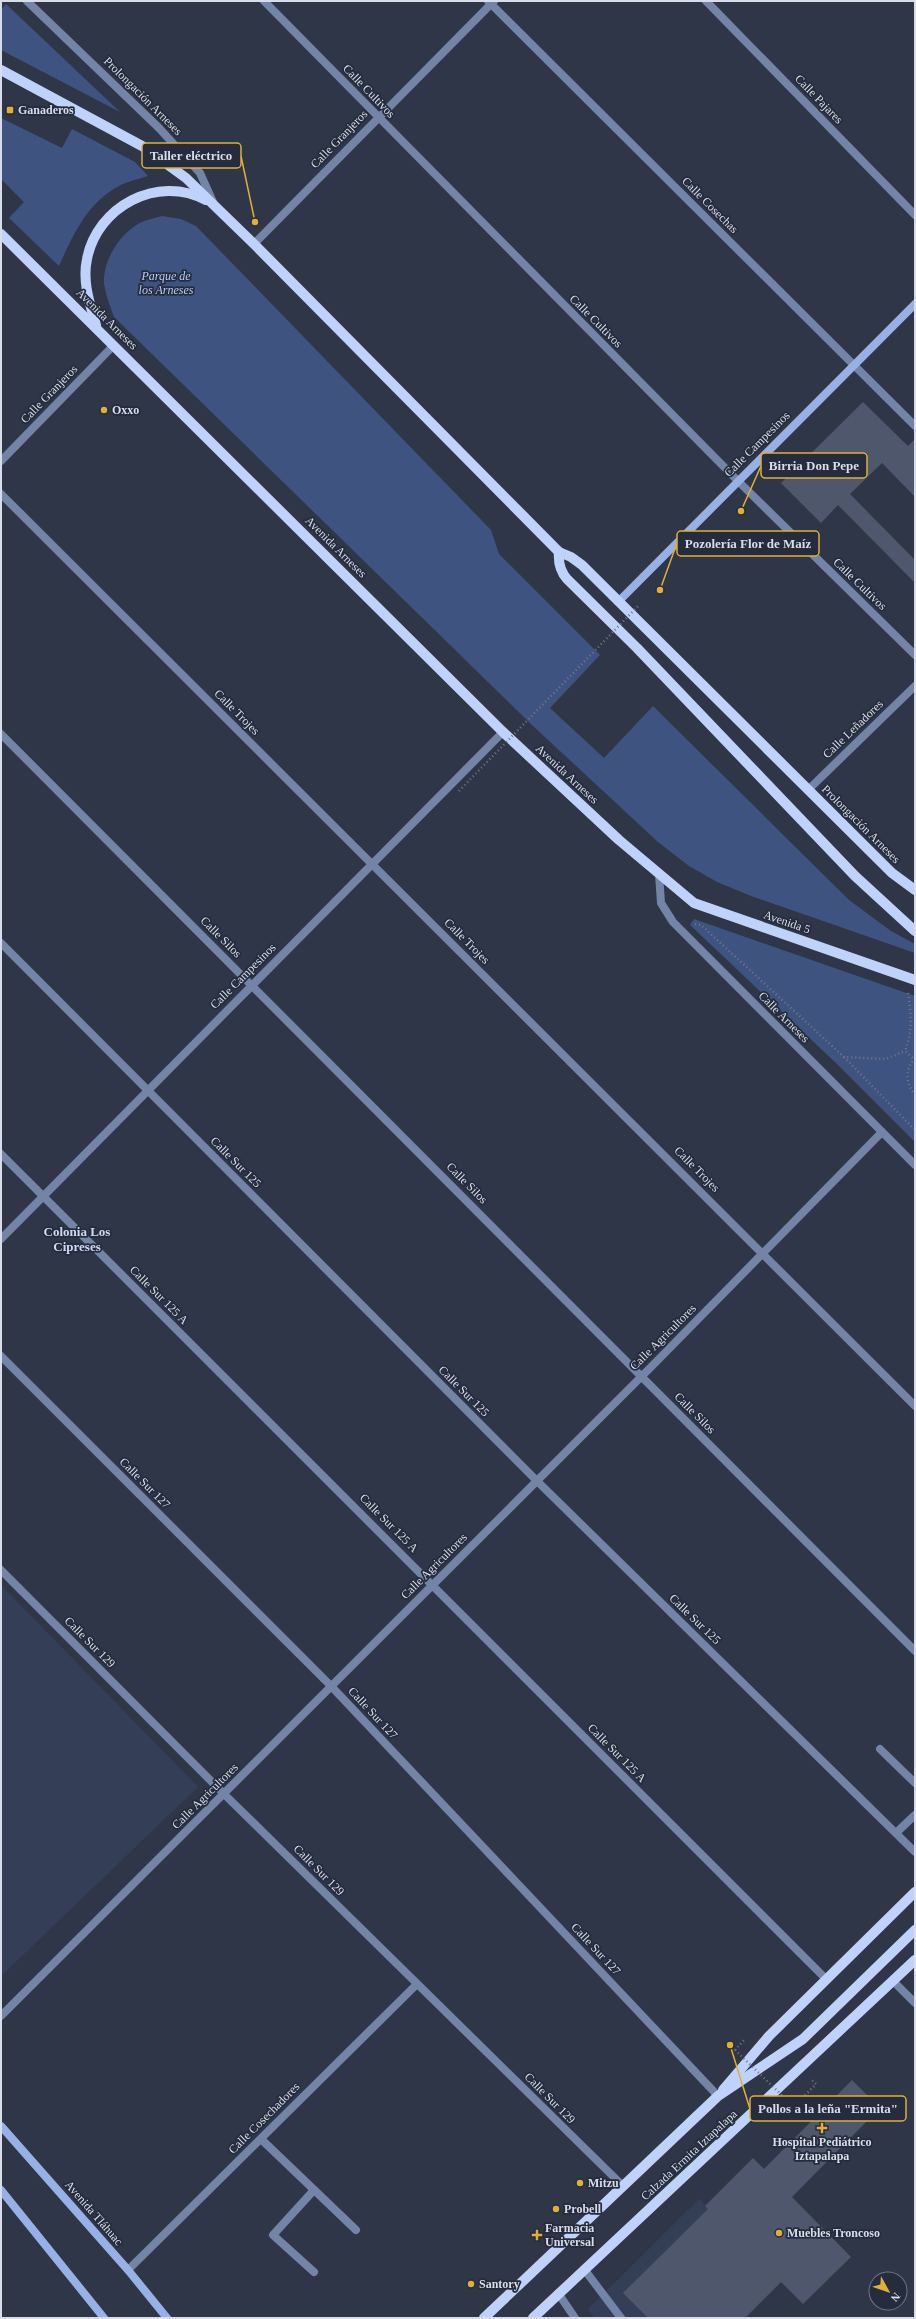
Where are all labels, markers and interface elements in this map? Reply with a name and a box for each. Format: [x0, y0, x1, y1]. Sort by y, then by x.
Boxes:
street label: Prolongación Arneses [101, 54, 185, 138]
street label: Calle Cultivos [340, 61, 398, 121]
street label: Calle Pajares [792, 71, 846, 127]
place label: Ganaderos [18, 103, 74, 117]
marker: Ganaderos [5, 105, 15, 115]
street label: Calle Granjeros [308, 107, 371, 171]
callout: Taller eléctrico [142, 143, 241, 168]
text: Taller eléctrico [150, 148, 232, 163]
street label: Calle Cosechas [679, 174, 741, 236]
park label: Parque de los Arneses [139, 269, 194, 297]
street label: Avenida Arneses [73, 285, 141, 353]
street label: Calle Cultivos [567, 292, 626, 351]
street label: Calle Granjeros [18, 362, 81, 426]
place label: Oxxo [112, 403, 139, 417]
marker: Oxxo [99, 405, 109, 415]
street label: Calle Campesinos [721, 408, 793, 480]
callout: Birria Don Pepe [761, 453, 867, 478]
text: Birria Don Pepe [769, 458, 859, 473]
street label: Avenida Arneses [302, 513, 370, 581]
callout: Pozolería Flor de Maíz [677, 531, 819, 556]
text: Pozolería Flor de Maíz [685, 536, 811, 551]
street label: Calle Cultivos [830, 555, 890, 613]
street label: Calle Trojes [211, 686, 263, 738]
street label: Calle Leñadores [820, 697, 886, 761]
street label: Avenida Arneses [533, 741, 602, 807]
street label: Prolongación Arneses [819, 782, 903, 866]
street label: Avenida 5 [762, 907, 812, 937]
street label: Calle Silos [198, 914, 245, 961]
street label: Calle Trojes [441, 915, 493, 967]
street label: Calle Campesinos [207, 940, 279, 1012]
street label: Calle Arneses [756, 989, 813, 1046]
street label: Calle Sur 125 [208, 1134, 264, 1190]
street label: Calle Trojes [671, 1143, 723, 1195]
street label: Calle Silos [444, 1160, 491, 1207]
district label: Colonia Los Cipreses [44, 1224, 110, 1254]
street label: Calle Sur 125 A [127, 1263, 191, 1327]
street label: Calle Agricultores [627, 1301, 699, 1373]
street label: Calle Sur 125 [436, 1363, 492, 1419]
street label: Calle Silos [672, 1390, 719, 1437]
street label: Calle Sur 127 [117, 1455, 173, 1511]
street label: Calle Sur 125 A [357, 1491, 421, 1555]
street label: Calle Agricultores [398, 1530, 470, 1602]
street label: Calle Sur 125 [666, 1591, 724, 1647]
street label: Calle Sur 129 [62, 1614, 118, 1670]
street label: Calle Sur 127 [345, 1684, 401, 1742]
street label: Calle Sur 125 A [585, 1721, 649, 1785]
street label: Calle Agricultores [169, 1760, 241, 1832]
street label: Calle Sur 129 [291, 1842, 347, 1898]
street label: Calle Sur 127 [568, 1920, 624, 1978]
street label: Calle Sur 129 [522, 2070, 578, 2126]
street label: Calle Cosechadores [225, 2079, 303, 2157]
callout: Pollos a la leña "Ermita" [750, 2096, 906, 2121]
text: Pollos a la leña "Ermita" [758, 2101, 898, 2116]
street label: Calzada Ermita Iztapalapa [638, 2106, 741, 2203]
marker: Hospital Pediátrico Iztapalapa [816, 2122, 828, 2134]
place label: Hospital Pediátrico Iztapalapa [773, 2135, 872, 2163]
place label: Mitzu [588, 2176, 619, 2190]
street label: Avenida Tláhuac [62, 2178, 126, 2248]
marker: Mitzu [575, 2178, 585, 2188]
place label: Probell [564, 2202, 602, 2216]
marker: Probell [551, 2204, 561, 2214]
place label: Farmacia Universal [545, 2221, 595, 2249]
place label: Muebles Troncoso [787, 2226, 880, 2240]
marker: Muebles Troncoso [774, 2228, 784, 2238]
marker: Farmacia Universal [532, 2230, 542, 2240]
north arrow [868, 2271, 908, 2311]
place label: Santory [479, 2277, 520, 2291]
marker: Santory [466, 2279, 476, 2289]
text: N [888, 2291, 903, 2304]

